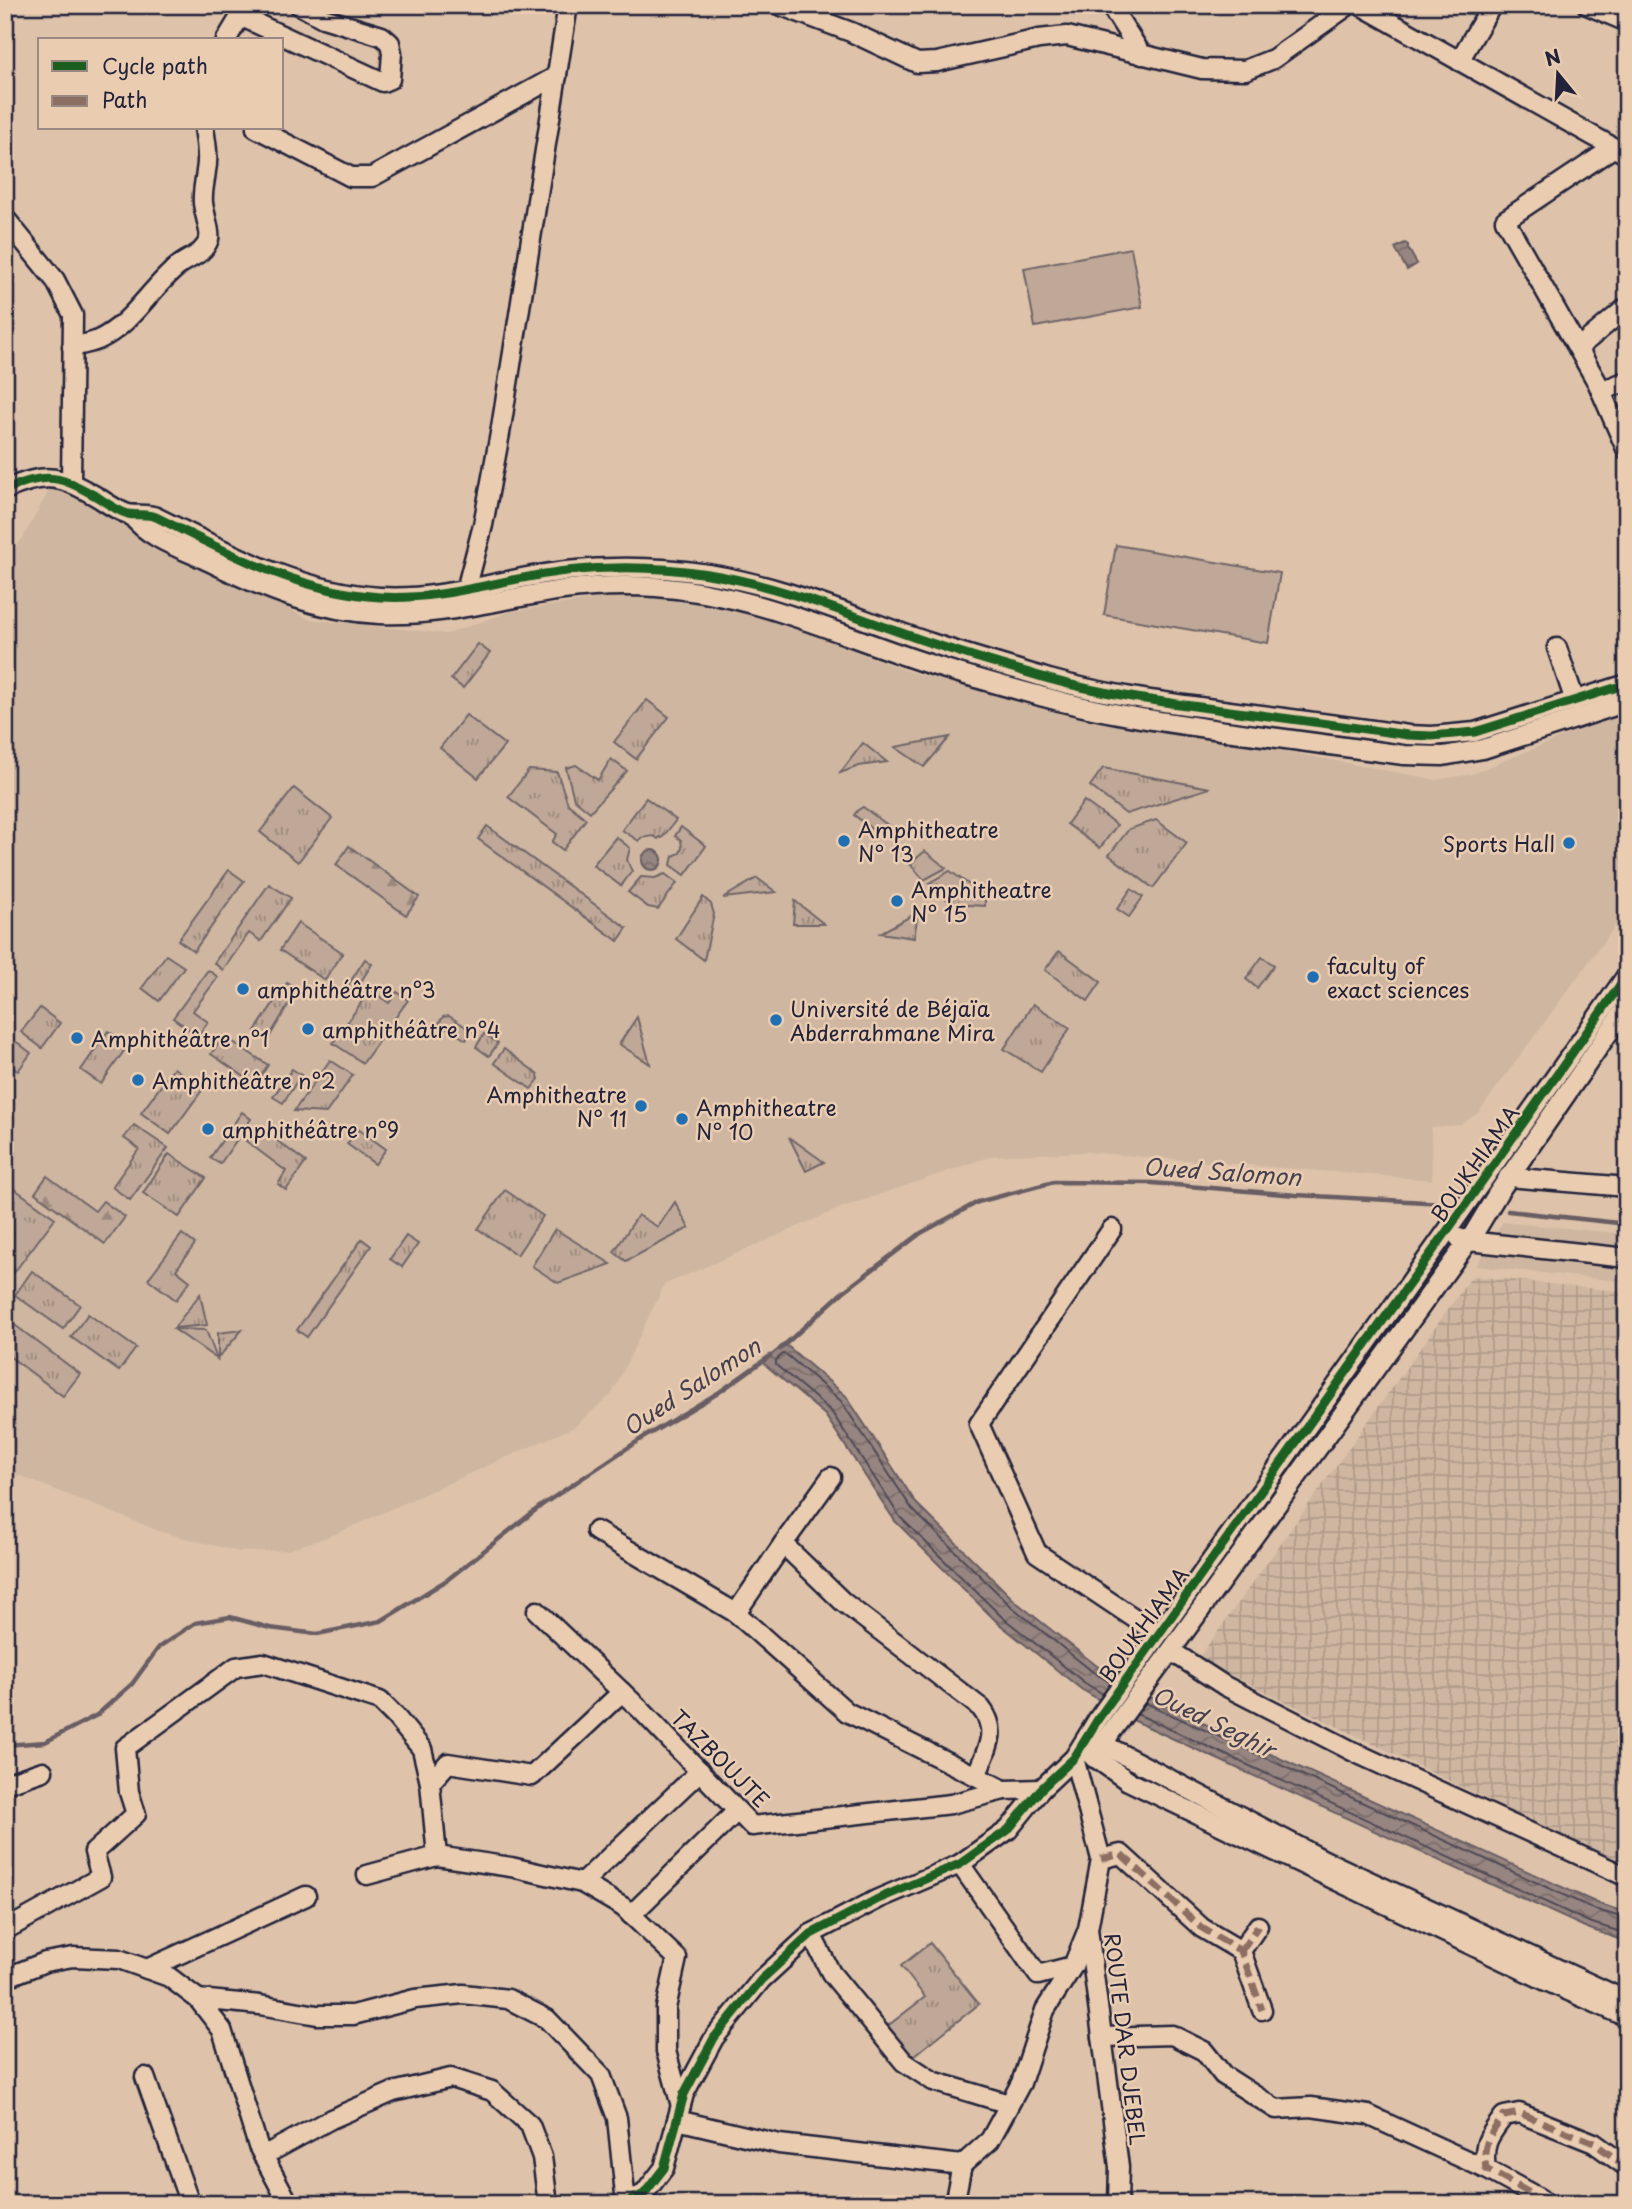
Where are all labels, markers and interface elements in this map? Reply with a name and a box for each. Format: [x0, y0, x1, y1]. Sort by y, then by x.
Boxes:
legend [38, 38, 284, 130]
north arrow [1524, 38, 1594, 108]
text: N [1541, 41, 1564, 73]
text: Cycle path [102, 49, 208, 81]
text: Path [102, 83, 147, 115]
place label: Amphitheatre N° 13 [858, 813, 999, 869]
place label: Sports Hall [1443, 827, 1555, 859]
marker: Amphitheatre N° 13 [836, 833, 852, 849]
marker: Sports Hall [1561, 835, 1577, 851]
place label: Amphitheatre N° 15 [911, 873, 1052, 929]
marker: Amphitheatre N° 15 [889, 893, 905, 909]
place label: faculty of exact sciences [1327, 949, 1469, 1005]
marker: faculty of exact sciences [1305, 969, 1321, 985]
place label: amphithéâtre n°3 [257, 973, 436, 1005]
marker: amphithéâtre n°3 [235, 981, 251, 997]
place label: Université de Béjaïa Abderrahmane Mira [790, 992, 995, 1048]
marker: Université de Béjaïa Abderrahmane Mira [768, 1012, 784, 1028]
place label: amphithéâtre n°4 [322, 1013, 501, 1045]
marker: amphithéâtre n°4 [300, 1021, 316, 1037]
place label: Amphithéâtre n°1 [91, 1022, 269, 1054]
marker: Amphithéâtre n°1 [69, 1030, 85, 1046]
place label: Amphithéâtre n°2 [152, 1064, 336, 1096]
marker: Amphithéâtre n°2 [130, 1072, 146, 1088]
place label: Amphitheatre N° 11 [486, 1078, 627, 1134]
place label: Amphitheatre N° 10 [696, 1091, 837, 1147]
marker: Amphitheatre N° 11 [633, 1098, 649, 1114]
street label: BOUKHIAMA [1422, 1098, 1526, 1228]
marker: Amphitheatre N° 10 [674, 1111, 690, 1127]
place label: amphithéâtre n°9 [222, 1113, 399, 1145]
marker: amphithéâtre n°9 [200, 1121, 216, 1137]
water label: Oued Salomon [1142, 1148, 1303, 1194]
water label: Oued Salomon [615, 1328, 768, 1444]
street label: BOUKHIAMA [1090, 1560, 1196, 1688]
water label: Oued Seghir [1147, 1676, 1285, 1767]
street label: TAZBOUJTE [664, 1701, 778, 1815]
street label: ROUTE DAR DJEBEL [1097, 1931, 1155, 2147]

